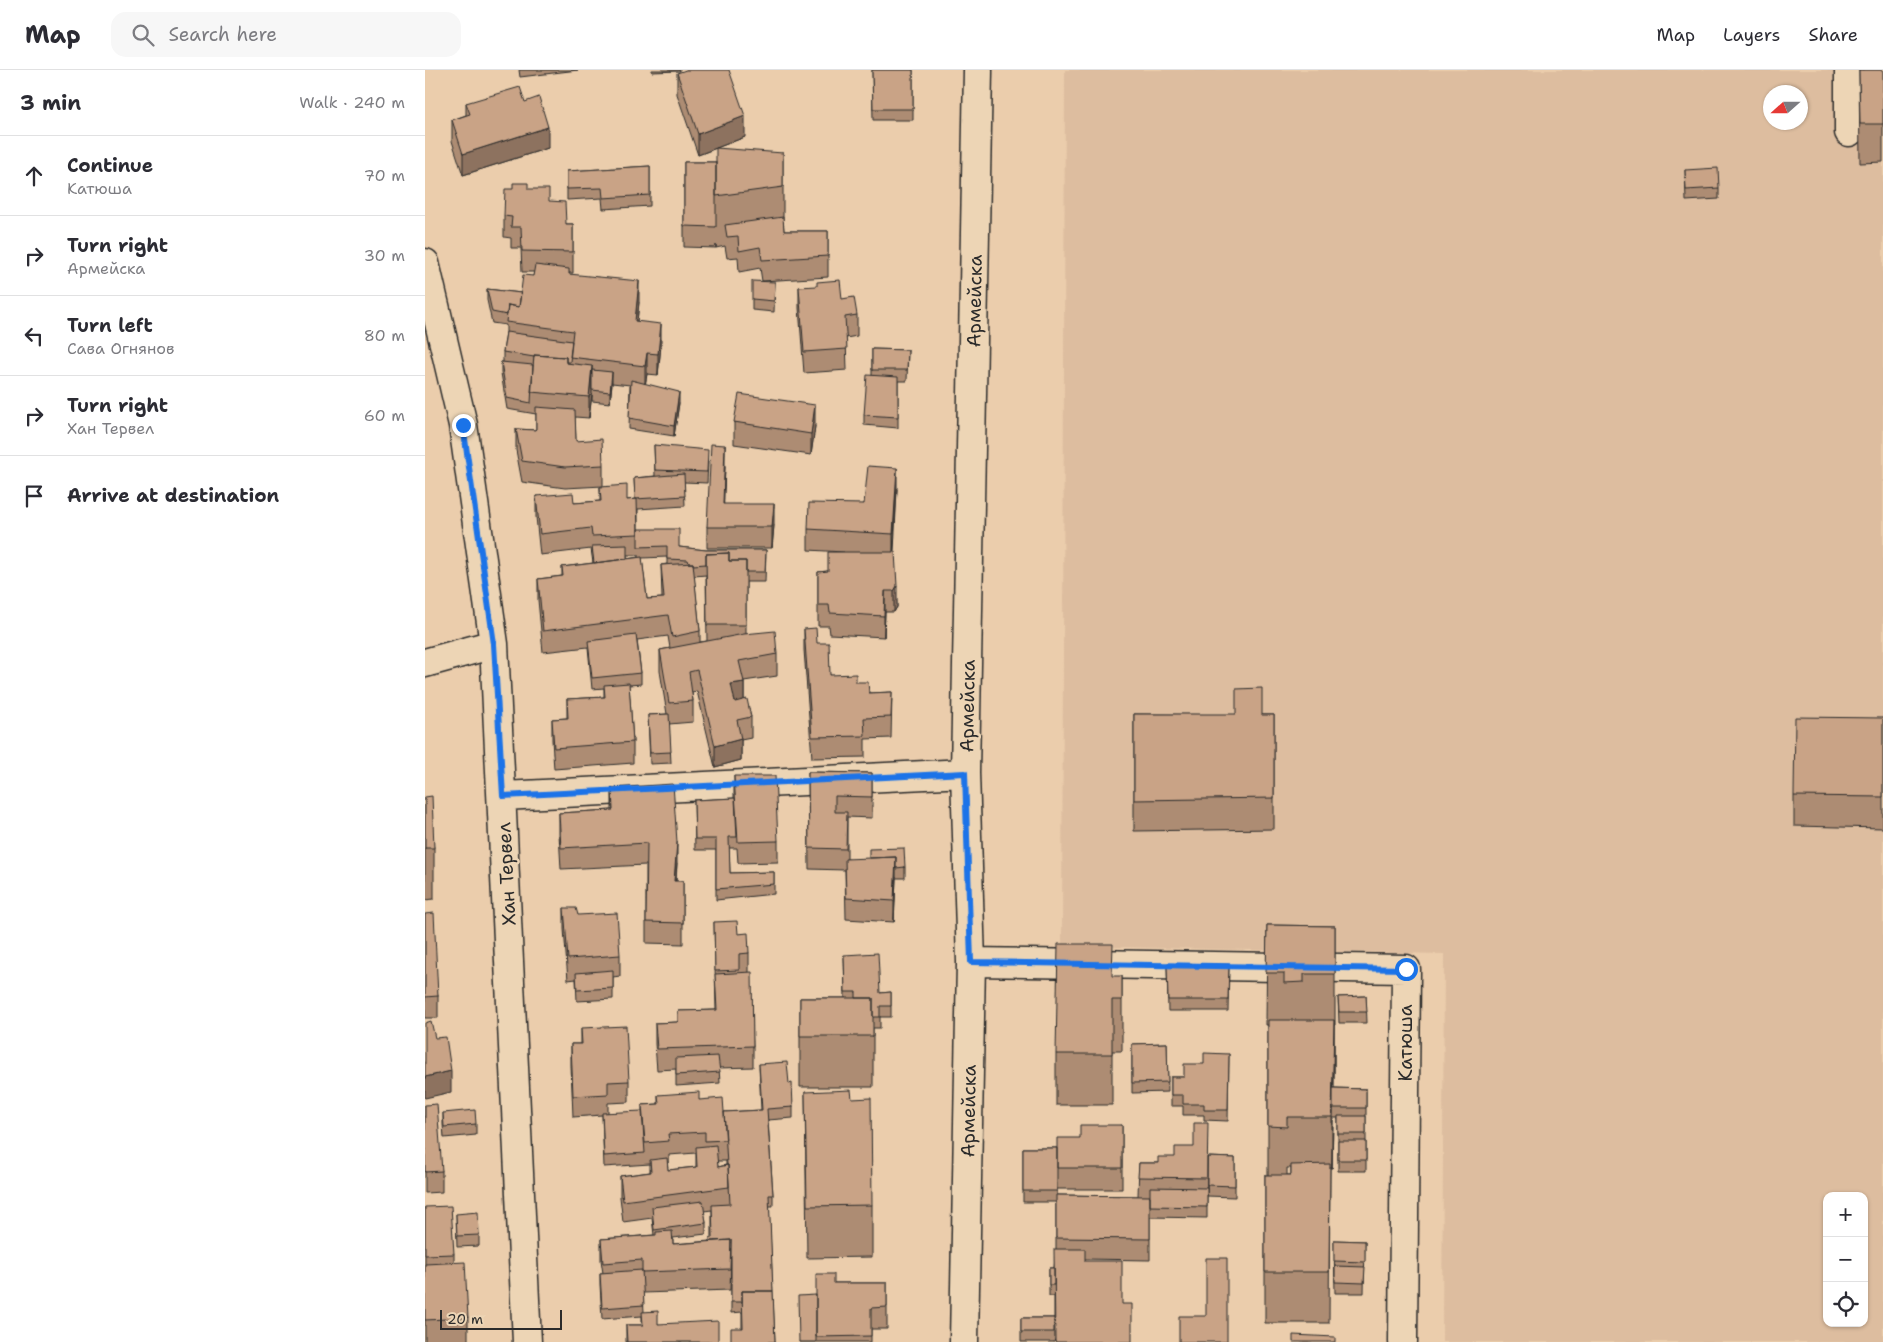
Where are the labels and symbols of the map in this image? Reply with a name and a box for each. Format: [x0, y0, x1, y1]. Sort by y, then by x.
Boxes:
north arrow [1763, 85, 1808, 130]
street label: Армейска [961, 254, 988, 348]
route end [452, 414, 475, 437]
street label: Армейска [954, 659, 981, 753]
street label: Хан Тервел [491, 821, 522, 926]
route start [1395, 958, 1418, 981]
street label: Катюша [1393, 1004, 1418, 1082]
street label: Армейска [955, 1064, 982, 1158]
scale bar [440, 1307, 563, 1330]

